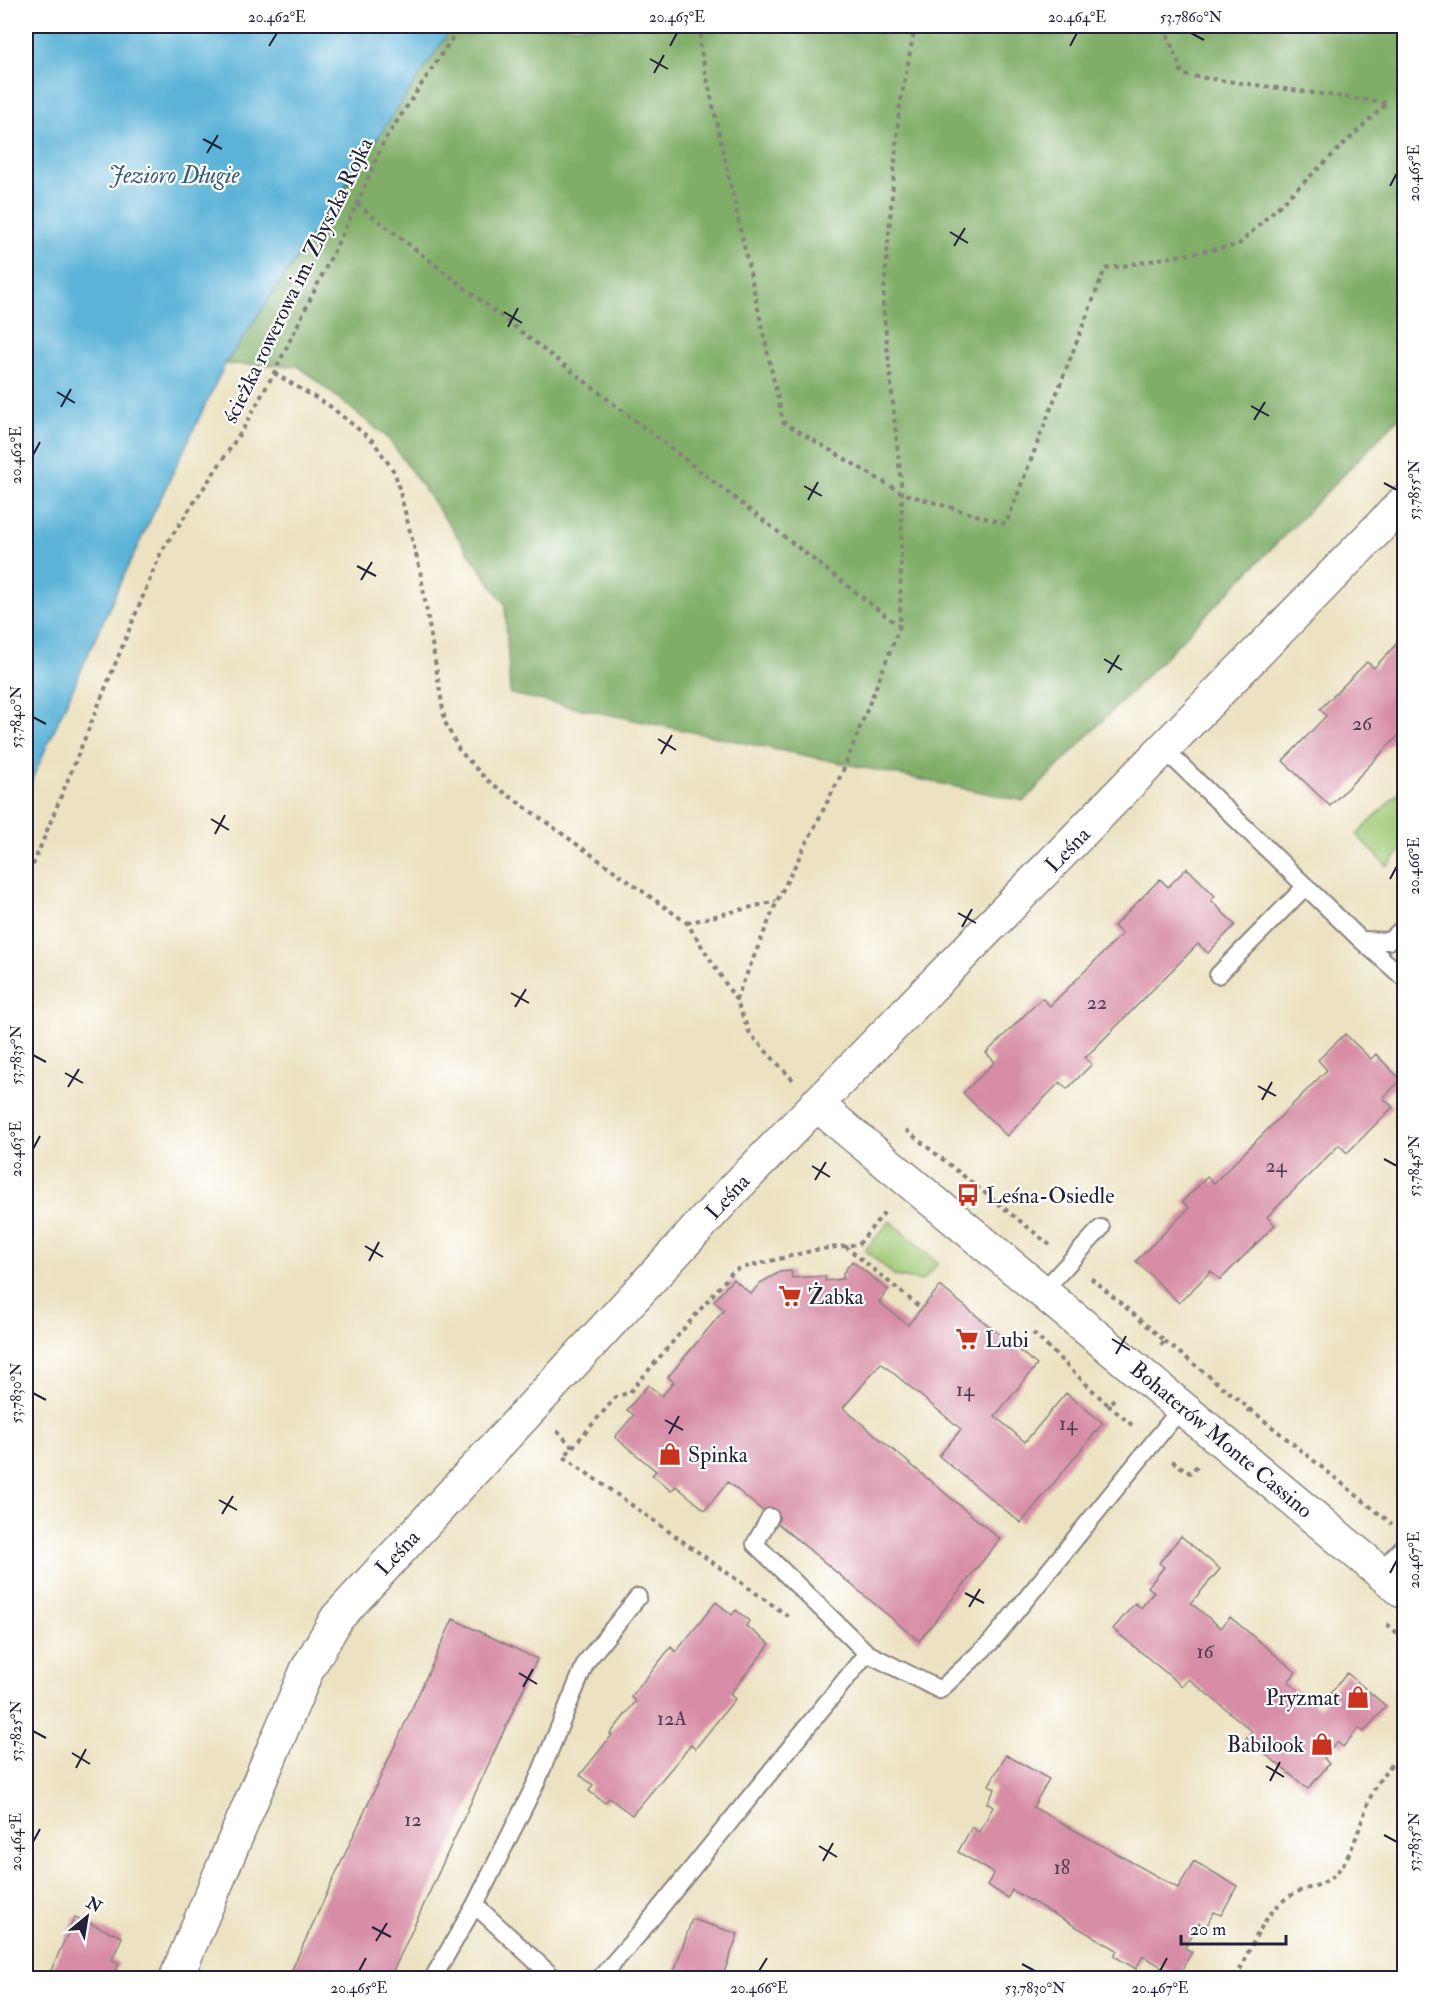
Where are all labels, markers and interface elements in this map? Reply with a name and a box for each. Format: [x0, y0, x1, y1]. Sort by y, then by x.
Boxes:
text: 20.462°E [248, 8, 306, 27]
text: 20.463°E [649, 8, 705, 27]
text: 20.464°E [1048, 8, 1106, 27]
text: 53.7860°N [1160, 8, 1223, 27]
street label: ścieżka rowerowa im. Zbyszka Rojka [216, 132, 380, 428]
text: 20.465°E [1405, 144, 1424, 201]
water label: Jezioro Długie [109, 160, 241, 191]
text: 20.462°E [7, 426, 26, 484]
text: 53.7855°N [1405, 459, 1424, 520]
text: 53.7840°N [7, 685, 26, 749]
house number: 26 [1352, 711, 1373, 736]
street label: Leśna [1039, 820, 1097, 879]
text: 20.466°E [1405, 837, 1424, 895]
house number: 22 [1087, 990, 1107, 1015]
text: 53.7835°N [7, 1025, 26, 1085]
text: 20.463°E [7, 1121, 26, 1177]
text: 53.7845°N [1405, 1134, 1424, 1197]
house number: 24 [1266, 1153, 1288, 1178]
street label: Leśna [699, 1167, 757, 1226]
bus stop icon: Leśna-Osiedle [955, 1182, 981, 1208]
place label: Leśna-Osiedle [986, 1182, 1114, 1210]
place label: Żabka [808, 1282, 865, 1311]
supermarket icon: Żabka [777, 1283, 803, 1309]
supermarket icon: Lubi [954, 1326, 980, 1352]
place label: Lubi [985, 1326, 1029, 1354]
street label: Bohaterów Monte Cassino [1124, 1355, 1318, 1524]
text: 53.7830°N [7, 1362, 26, 1423]
house number: 14 [956, 1377, 975, 1402]
house number: 14 [1059, 1411, 1078, 1436]
shop icon: Spinka [657, 1441, 683, 1467]
place label: Spinka [688, 1441, 749, 1470]
street label: Leśna [369, 1523, 427, 1582]
text: 20.467°E [1405, 1531, 1424, 1589]
house number: 16 [1196, 1639, 1214, 1664]
place label: Pryzmat [1266, 1684, 1340, 1712]
shop icon: Pryzmat [1345, 1684, 1371, 1710]
text: 53.7825°N [7, 1700, 26, 1762]
house number: 12A [657, 1706, 687, 1731]
place label: Babilook [1227, 1731, 1304, 1759]
shop icon: Babilook [1309, 1731, 1335, 1757]
house number: 12 [404, 1807, 422, 1832]
text: 53.7835°N [1405, 1812, 1424, 1872]
text: 20.464°E [7, 1813, 26, 1871]
house number: 18 [1054, 1855, 1070, 1880]
north arrow [57, 1887, 117, 1947]
text: N [82, 1892, 106, 1917]
scale bar [1181, 1908, 1286, 1946]
text: 20 m [1190, 1918, 1226, 1941]
text: 20.465°E [331, 1979, 388, 1998]
text: 20.466°E [730, 1979, 788, 1998]
text: 53.7830°N [1005, 1979, 1066, 1998]
text: 20.467°E [1131, 1979, 1189, 1998]

